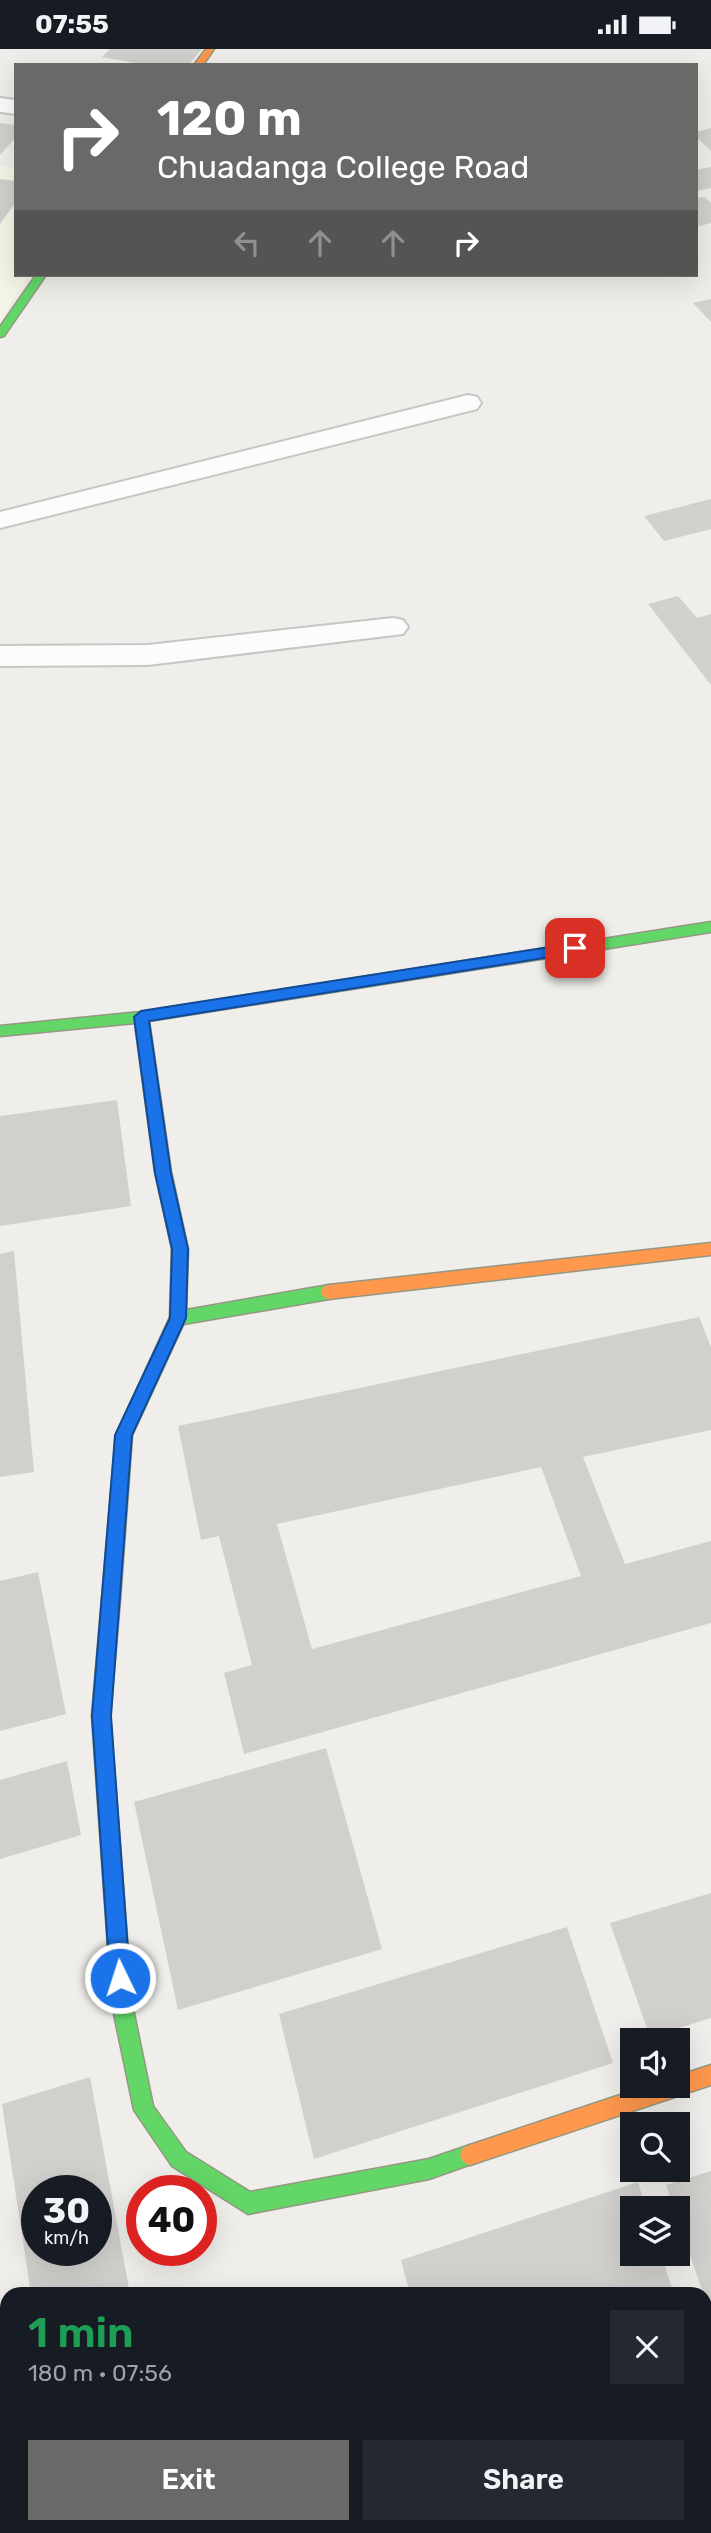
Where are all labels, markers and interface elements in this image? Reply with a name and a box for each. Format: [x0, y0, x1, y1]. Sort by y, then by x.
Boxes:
text: 07:55 [35, 9, 109, 40]
text: 120 m [157, 89, 302, 147]
icon: right [42, 91, 133, 182]
text: Chuadanga College Road [157, 148, 529, 186]
icon: left [228, 224, 266, 262]
icon: ahead [301, 224, 339, 262]
icon: ahead [374, 224, 412, 262]
icon: right [447, 224, 485, 262]
pin [545, 918, 605, 978]
icon: arrive [556, 929, 594, 967]
position arrow [83, 1941, 157, 2015]
map controls [620, 2028, 690, 2266]
button: sound [620, 2028, 690, 2098]
button: search [620, 2112, 690, 2182]
speed limit sign: 40 [126, 2175, 217, 2266]
text: 30 [43, 2190, 90, 2232]
button: layers [620, 2196, 690, 2266]
text: km/h [44, 2227, 89, 2249]
text: 1 min [28, 2308, 134, 2358]
button: close [610, 2310, 684, 2384]
text: 180 m · 07:56 [28, 2359, 172, 2387]
button: Exit [28, 2440, 349, 2520]
button: Share [363, 2440, 684, 2520]

